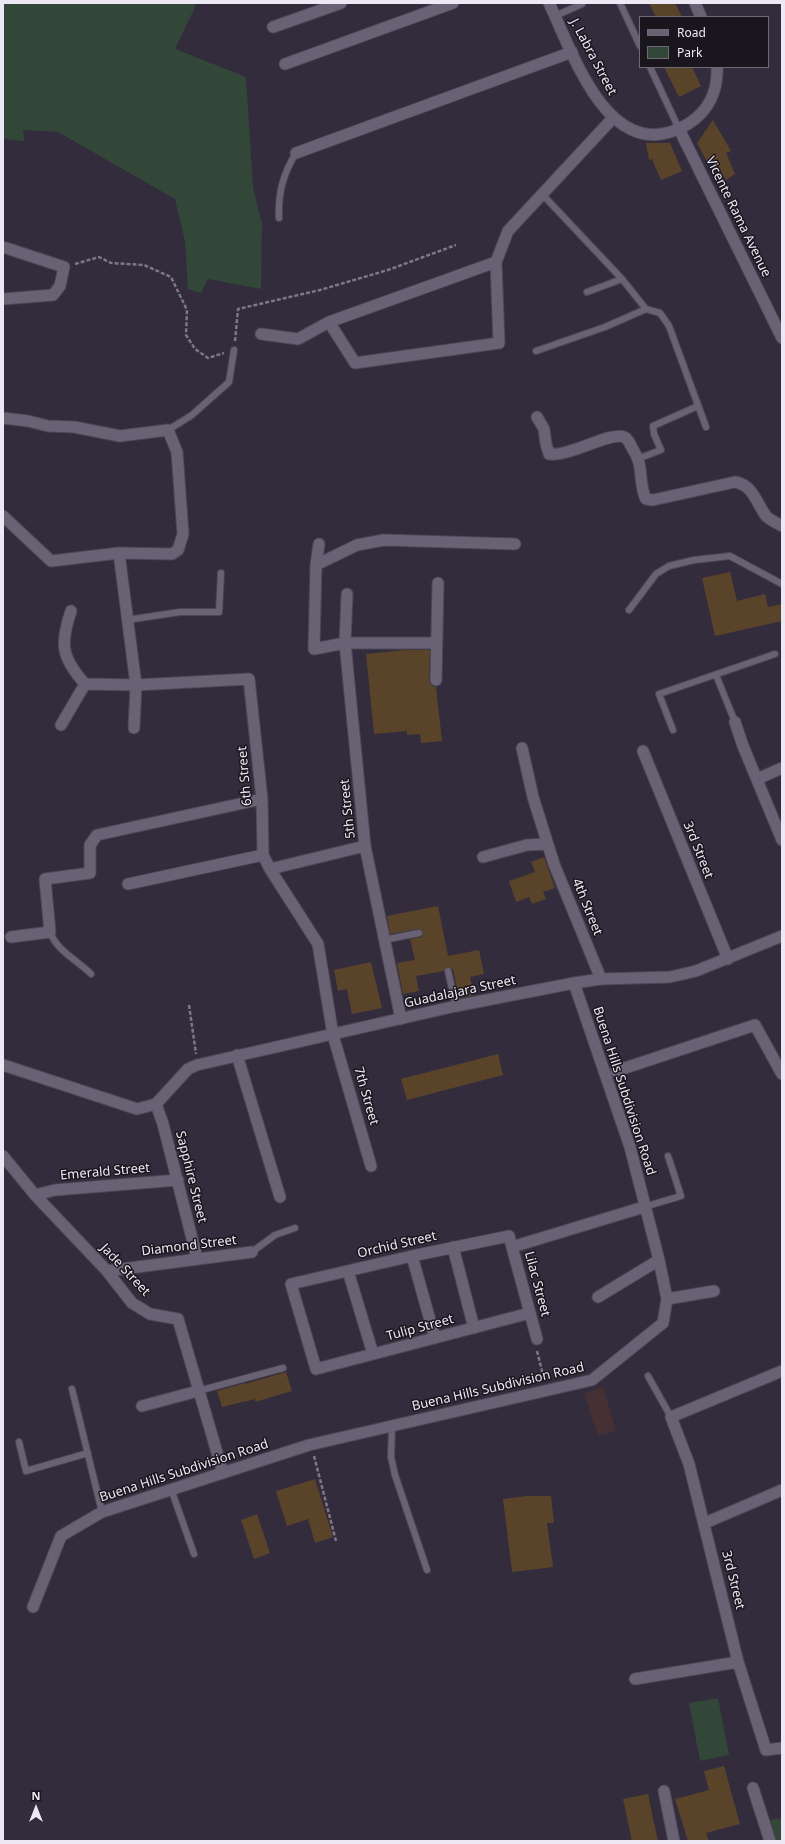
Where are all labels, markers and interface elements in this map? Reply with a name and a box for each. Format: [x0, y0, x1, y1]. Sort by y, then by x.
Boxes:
street label: J. Labra Street [566, 16, 620, 98]
legend [639, 16, 769, 68]
text: Road [677, 24, 706, 41]
text: Park [677, 44, 702, 61]
street label: Vicente Rama Avenue [702, 154, 774, 280]
street label: 6th Street [235, 746, 255, 806]
street label: 5th Street [337, 778, 359, 840]
street label: 3rd Street [679, 819, 717, 881]
street label: 4th Street [569, 876, 605, 938]
street label: Guadalajara Street [403, 973, 517, 1011]
street label: Buena Hills Subdivision Road [589, 1005, 659, 1177]
street label: 7th Street [350, 1065, 382, 1127]
street label: Sapphire Street [172, 1130, 210, 1224]
street label: Emerald Street [59, 1160, 151, 1184]
street label: Orchid Street [356, 1228, 438, 1262]
street label: Diamond Street [140, 1232, 238, 1260]
street label: Jade Street [97, 1241, 153, 1299]
street label: Lilac Street [521, 1250, 553, 1318]
street label: Tulip Street [385, 1312, 455, 1344]
street label: Buena Hills Subdivision Road [410, 1360, 586, 1414]
street label: Buena Hills Subdivision Road [98, 1436, 270, 1506]
street label: 3rd Street [718, 1549, 748, 1611]
north arrow [16, 1788, 56, 1828]
text: N [32, 1788, 40, 1803]

